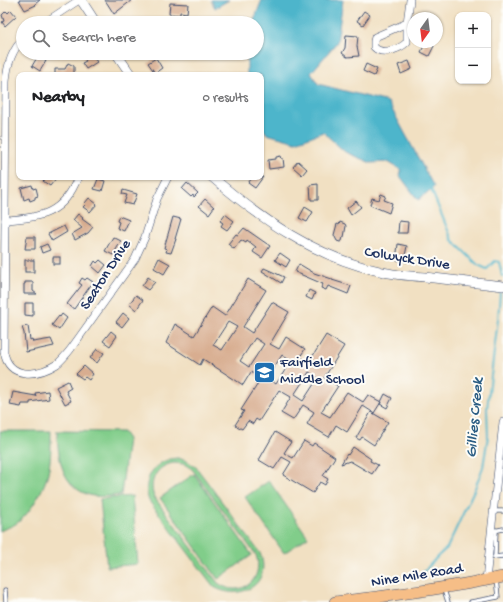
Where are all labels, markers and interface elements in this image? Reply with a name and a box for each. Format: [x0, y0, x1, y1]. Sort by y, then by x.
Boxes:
north arrow [407, 12, 443, 48]
map controls [455, 12, 491, 84]
button: + [455, 12, 491, 48]
search box [16, 16, 264, 60]
icon: search [30, 27, 52, 49]
text: Search here [62, 29, 136, 47]
button: − [455, 48, 491, 84]
text: Nearby [32, 88, 85, 108]
text: 0 results [202, 91, 248, 106]
street label: Seaton Drive [77, 236, 136, 314]
street label: Colwyck Drive [363, 243, 451, 275]
place label: Fairfield Middle School [279, 354, 365, 389]
school or university icon: Fairfield Middle School [251, 359, 277, 385]
water label: Gillies Creek [463, 375, 489, 459]
street label: Nine Mile Road [370, 560, 465, 592]

